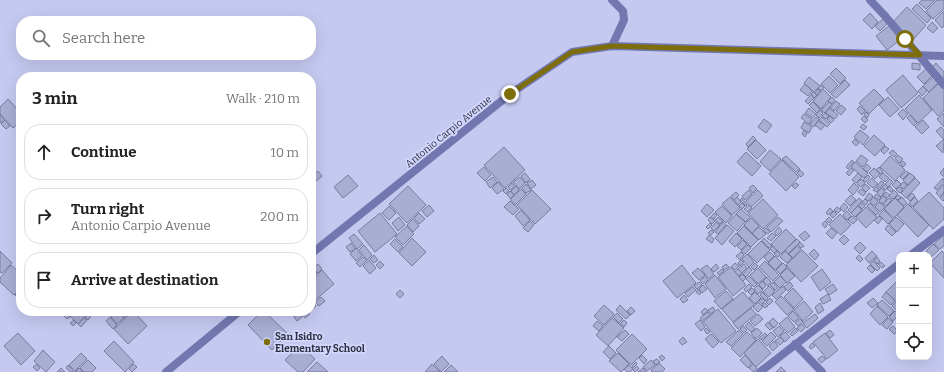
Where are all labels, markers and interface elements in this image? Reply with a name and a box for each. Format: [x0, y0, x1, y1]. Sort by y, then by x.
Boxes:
search box [16, 16, 316, 60]
icon: search [30, 27, 52, 49]
text: Search here [62, 29, 145, 47]
route start [896, 30, 914, 48]
route end [501, 85, 519, 103]
text: 3 min [32, 88, 77, 109]
text: Walk · 210 m [226, 91, 300, 106]
street label: Antonio Carpio Avenue [403, 93, 494, 170]
icon: ahead [33, 141, 55, 163]
text: Continue [71, 143, 137, 161]
text: 10 m [270, 145, 299, 160]
text: Turn right [71, 200, 144, 218]
icon: right [33, 205, 55, 227]
text: 200 m [260, 209, 299, 224]
text: Antonio Carpio Avenue [71, 218, 211, 233]
map controls [896, 252, 932, 360]
button: + [896, 252, 932, 288]
icon: arrive [33, 269, 55, 291]
text: Arrive at destination [71, 271, 218, 289]
button: − [896, 288, 932, 324]
button: locate [896, 324, 932, 360]
place label: San Isidro Elementary School [275, 331, 365, 355]
marker: San Isidro Elementary School [262, 337, 272, 347]

